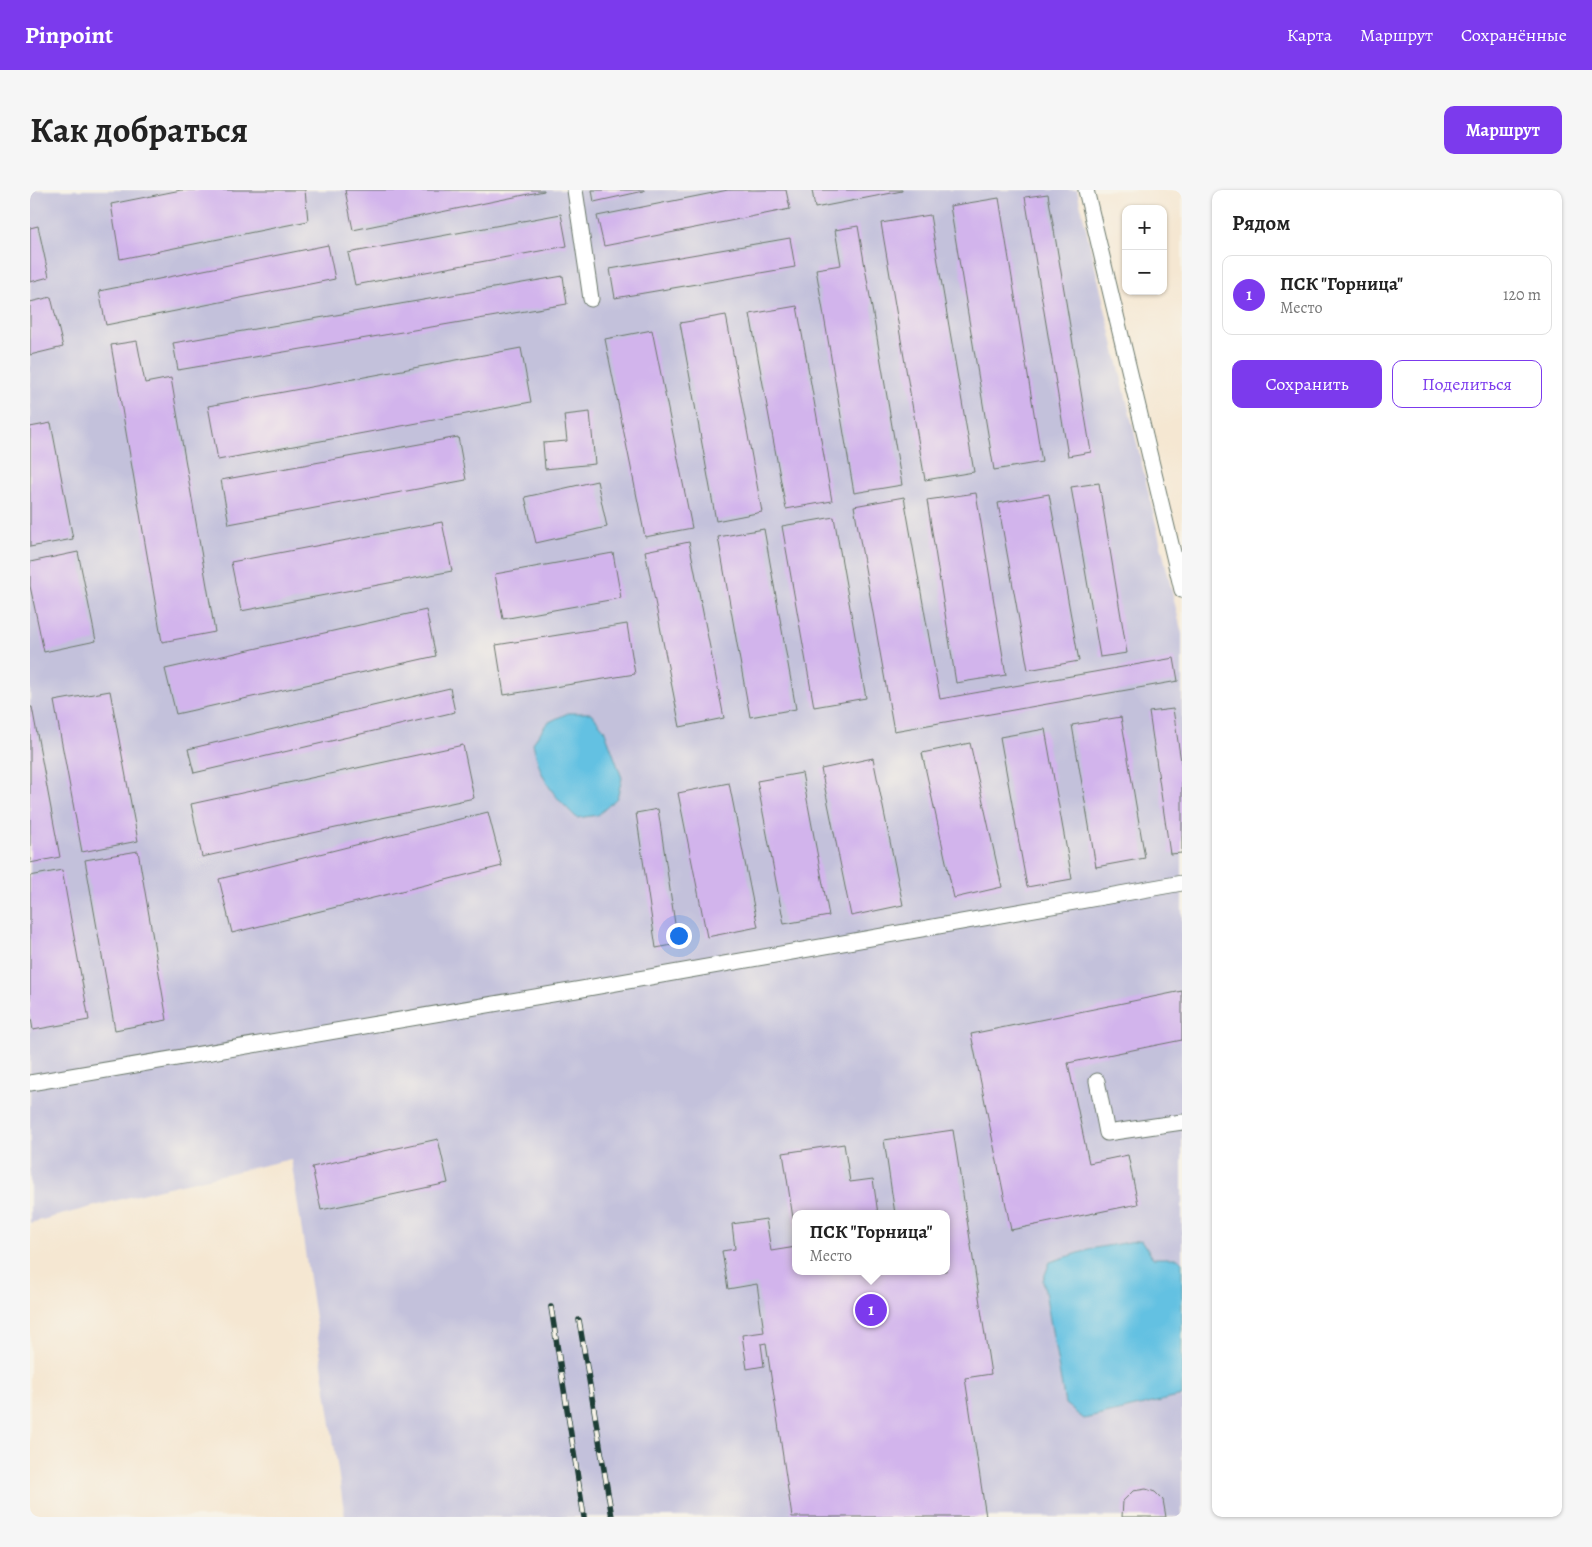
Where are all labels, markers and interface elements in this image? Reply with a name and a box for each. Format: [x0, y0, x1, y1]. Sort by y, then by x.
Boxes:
text: Pinpoint [25, 19, 113, 51]
text: Карта [1287, 23, 1332, 47]
text: Маршрут [1360, 23, 1433, 47]
text: Сохранённые [1461, 23, 1567, 47]
text: Как добраться [30, 106, 248, 154]
button: Маршрут [1444, 106, 1562, 154]
map controls [1122, 205, 1167, 295]
button: + [1122, 205, 1167, 250]
text: Рядом [1232, 209, 1290, 237]
button: − [1122, 250, 1167, 295]
text: ПСК "Горница" [1280, 271, 1403, 297]
text: 1 [1246, 284, 1252, 306]
text: 120 m [1503, 284, 1541, 306]
text: Место [1280, 297, 1323, 319]
button: Сохранить [1232, 360, 1382, 408]
button: Поделиться [1392, 360, 1542, 408]
your location [666, 923, 692, 949]
popup [792, 1210, 950, 1275]
text: ПСК "Горница" [809, 1219, 933, 1245]
text: Место [809, 1245, 852, 1267]
pin: 1 [855, 1291, 887, 1329]

